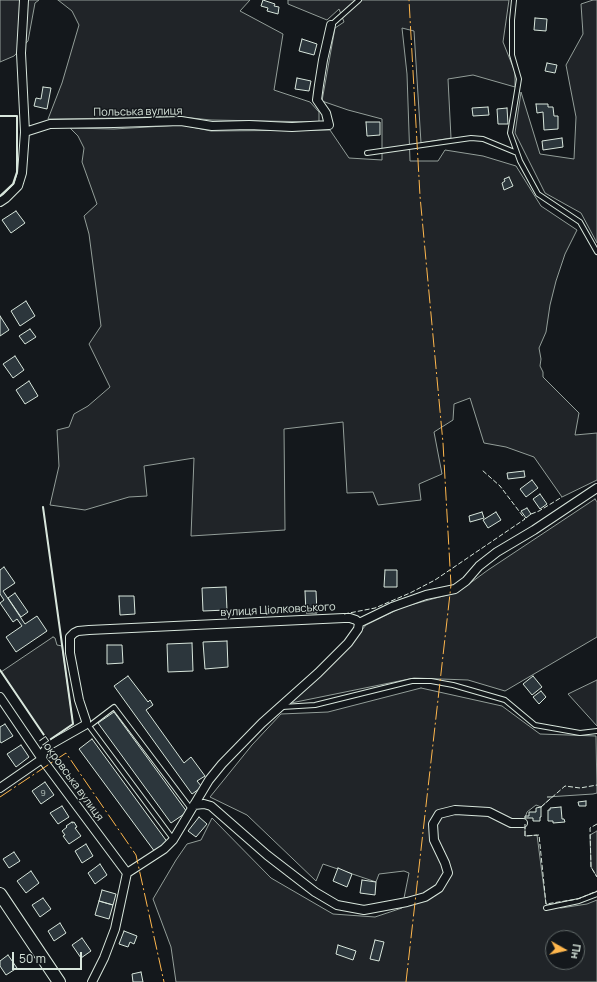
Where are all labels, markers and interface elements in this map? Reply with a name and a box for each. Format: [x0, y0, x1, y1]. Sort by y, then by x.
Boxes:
street label: Польська вулиця [93, 105, 183, 119]
street label: вулиця Ціолковського [220, 600, 336, 620]
street label: Покровська вулиця [36, 734, 106, 824]
house number: 9 [40, 788, 46, 798]
north arrow [545, 930, 585, 970]
text: Пн [568, 943, 585, 960]
scale bar [14, 944, 84, 970]
text: 50 m [19, 950, 46, 967]

